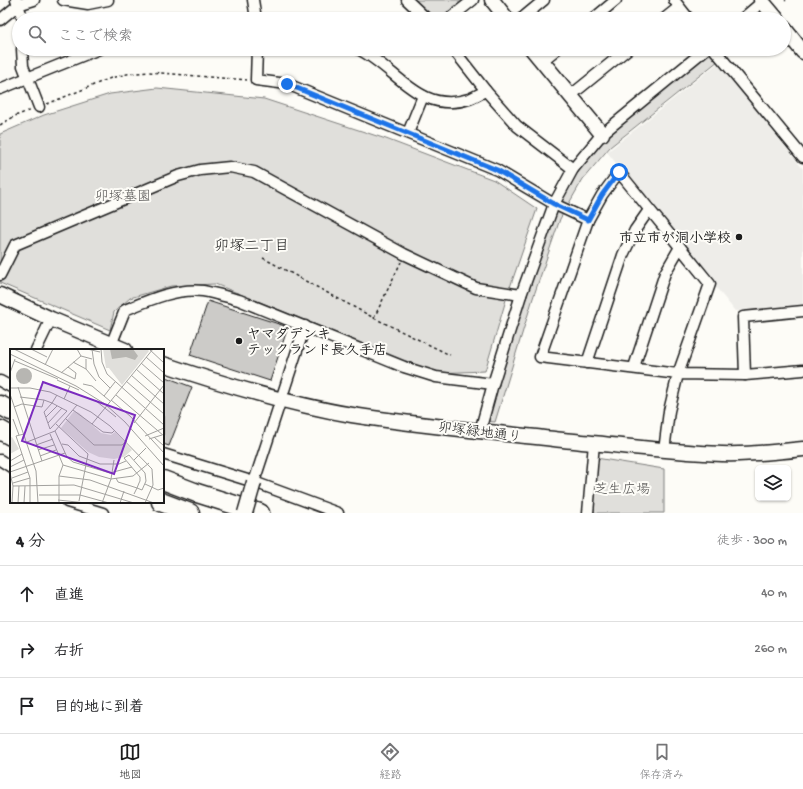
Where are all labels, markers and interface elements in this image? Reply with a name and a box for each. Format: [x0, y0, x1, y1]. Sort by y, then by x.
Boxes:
search box [12, 12, 791, 56]
icon: search [26, 23, 48, 45]
text: ここで検索 [58, 28, 133, 46]
route end [278, 75, 296, 93]
route start [610, 163, 628, 181]
park label: 卯塚墓園 [95, 189, 151, 206]
place label: 市立市が洞小学校 [619, 231, 731, 248]
marker: 市立市が洞小学校 [734, 232, 744, 242]
district label: 卯塚二丁目 [214, 238, 290, 256]
place label: ヤマダデンキ テックランド長久手店 [247, 327, 387, 360]
marker: ヤマダデンキ テックランド長久手店 [234, 336, 244, 346]
inset map [10, 349, 164, 503]
street label: 卯塚緑地通り [437, 420, 522, 447]
map controls [755, 465, 791, 501]
button: layers [755, 465, 791, 501]
park label: 芝生広場 [594, 482, 650, 499]
text: 4 分 [16, 533, 45, 553]
text: 徒歩 · 300 m [717, 534, 787, 549]
icon: ahead [16, 583, 38, 605]
text: 40 m [761, 586, 787, 601]
text: 直進 [54, 587, 84, 605]
icon: right [16, 639, 38, 661]
text: 260 m [754, 642, 787, 657]
text: 右折 [54, 643, 84, 661]
icon: arrive [16, 695, 38, 717]
text: 目的地に到着 [54, 699, 144, 717]
tab: 地図 [119, 741, 141, 782]
tab: 経路 [379, 741, 401, 782]
tab: 保存済み [640, 741, 684, 782]

